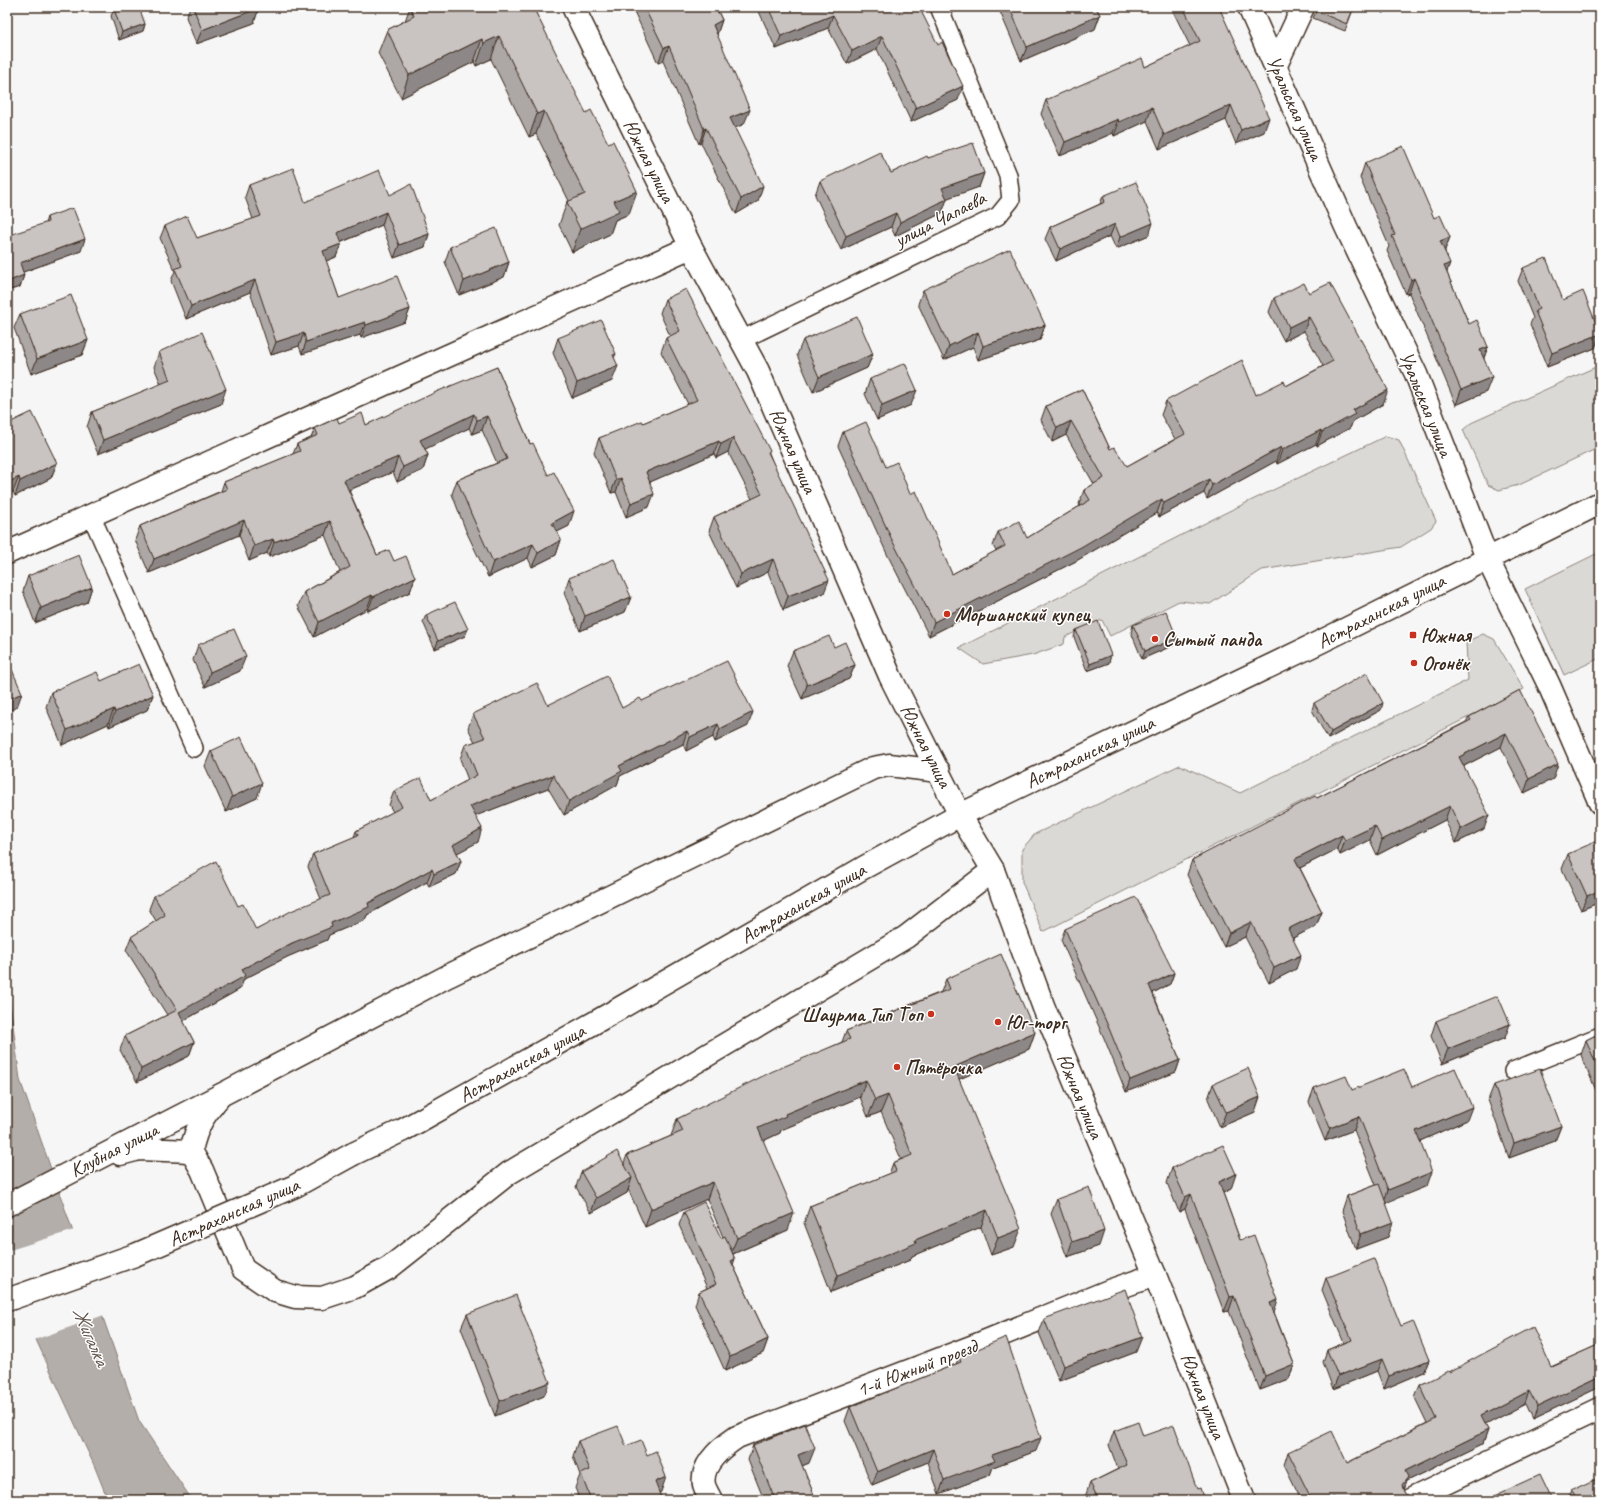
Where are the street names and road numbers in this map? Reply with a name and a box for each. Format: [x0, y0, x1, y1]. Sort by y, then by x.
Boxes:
street label: Уральская улица [1261, 52, 1330, 166]
street label: Южная улица [617, 115, 681, 208]
street label: улица Чапаева [889, 185, 991, 253]
street label: Уральская улица [1394, 348, 1459, 462]
street label: Южная улица [763, 405, 824, 499]
street label: Астраханская улица [1313, 567, 1450, 654]
street label: Южная улица [894, 700, 958, 793]
street label: Астраханская улица [1021, 709, 1160, 794]
street label: Астраханская улица [736, 856, 871, 949]
street label: Астраханская улица [455, 1017, 591, 1108]
street label: Южная улица [1051, 1050, 1110, 1144]
street label: Клубная улица [66, 1116, 164, 1183]
street label: Астраханская улица [165, 1172, 304, 1252]
street label: 1-й Южный проезд [853, 1333, 983, 1402]
street label: Южная улица [1175, 1350, 1232, 1444]

